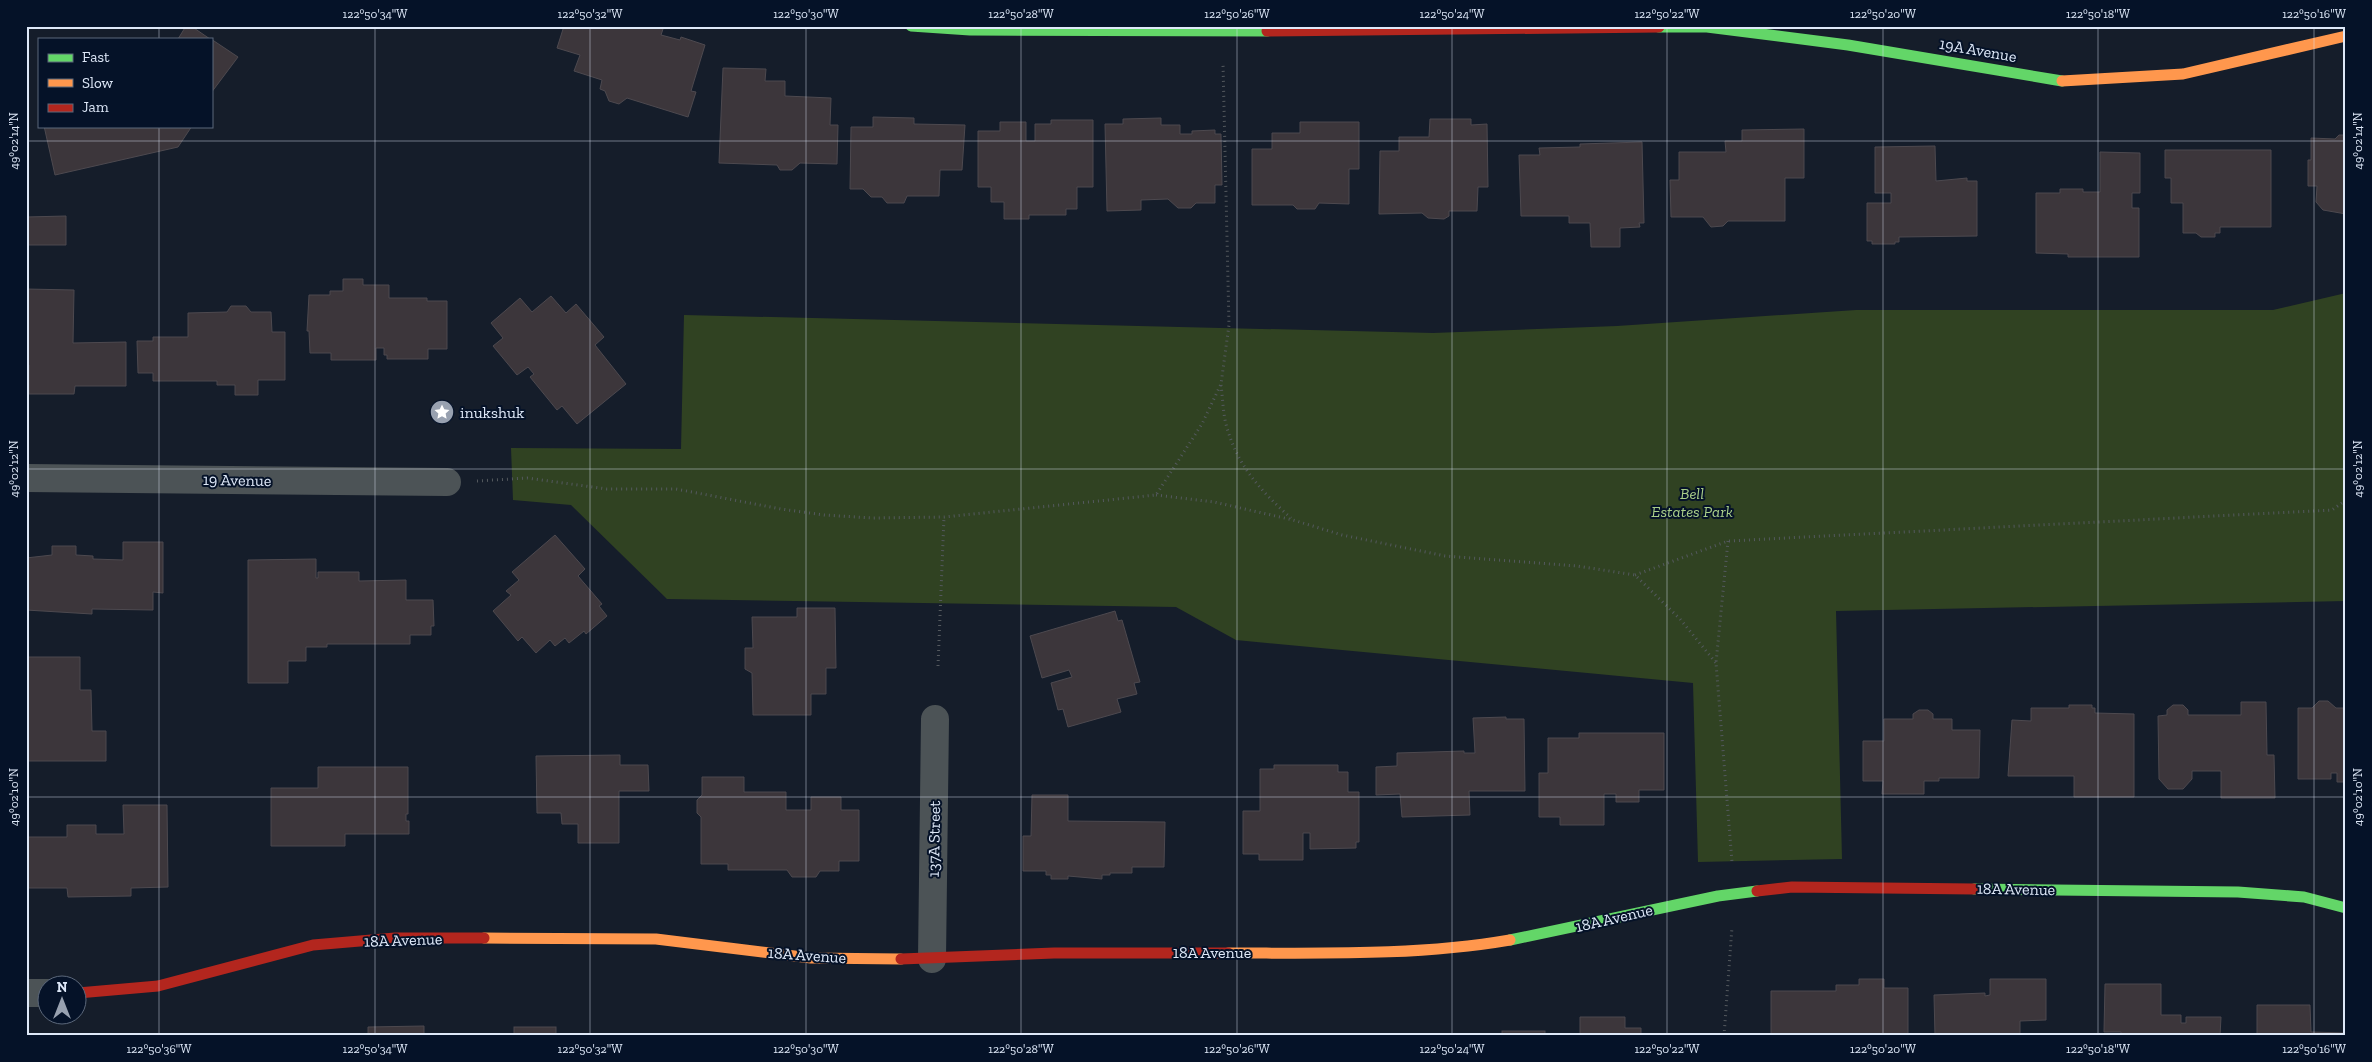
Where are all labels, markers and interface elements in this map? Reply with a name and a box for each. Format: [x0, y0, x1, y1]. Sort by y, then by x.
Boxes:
text: 122°50'34"W [343, 7, 408, 21]
text: 122°50'32"W [558, 7, 623, 21]
text: 122°50'30"W [773, 7, 840, 21]
text: 122°50'28"W [988, 7, 1054, 21]
text: 122°50'26"W [1204, 7, 1270, 21]
text: 122°50'24"W [1419, 7, 1485, 21]
text: 122°50'22"W [1634, 7, 1700, 21]
text: 122°50'20"W [1850, 7, 1917, 21]
text: 122°50'18"W [2066, 7, 2131, 21]
text: 122°50'16"W [2282, 7, 2347, 21]
street label: 19A Avenue [1938, 34, 2018, 66]
legend [38, 38, 212, 128]
text: Fast [82, 48, 110, 66]
text: Slow [82, 74, 114, 92]
text: Jam [82, 98, 109, 116]
text: 49°02'14"N [7, 112, 21, 170]
text: 49°02'14"N [2351, 112, 2365, 170]
place icon: inukshuk [429, 399, 455, 425]
place label: inukshuk [460, 403, 525, 422]
text: 49°02'12"N [7, 440, 21, 498]
text: 49°02'12"N [2351, 440, 2365, 498]
street label: 19 Avenue [203, 470, 271, 490]
park label: Bell Estates Park [1651, 484, 1733, 521]
text: 49°02'10"N [7, 768, 21, 826]
text: 49°02'10"N [2351, 768, 2365, 826]
street label: 137A Street [924, 800, 944, 877]
street label: 18A Avenue [1977, 879, 2055, 899]
street label: 18A Avenue [1574, 900, 1654, 936]
street label: 18A Avenue [363, 929, 443, 951]
street label: 18A Avenue [767, 943, 847, 967]
street label: 18A Avenue [1173, 943, 1251, 962]
north arrow [38, 974, 88, 1024]
text: N [57, 979, 68, 996]
text: 122°50'36"W [127, 1042, 192, 1056]
text: 122°50'34"W [343, 1042, 408, 1056]
text: 122°50'32"W [558, 1042, 623, 1056]
text: 122°50'30"W [773, 1042, 840, 1056]
text: 122°50'28"W [988, 1042, 1054, 1056]
text: 122°50'26"W [1204, 1042, 1270, 1056]
text: 122°50'24"W [1419, 1042, 1485, 1056]
text: 122°50'22"W [1634, 1042, 1700, 1056]
text: 122°50'20"W [1850, 1042, 1917, 1056]
text: 122°50'18"W [2066, 1042, 2131, 1056]
text: 122°50'16"W [2282, 1042, 2347, 1056]

